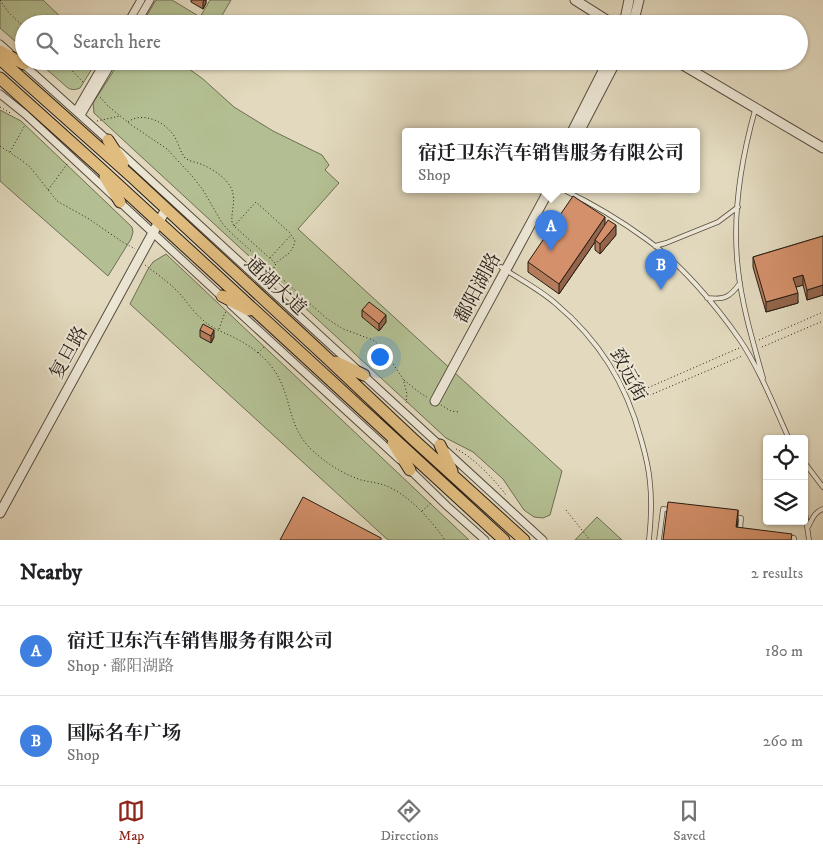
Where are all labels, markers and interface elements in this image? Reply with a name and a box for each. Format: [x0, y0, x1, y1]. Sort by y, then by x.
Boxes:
search box [15, 15, 808, 70]
icon: search [33, 29, 61, 57]
text: Search here [73, 31, 161, 54]
popup [402, 128, 700, 193]
text: 宿迁卫东汽车销售服务有限公司 [418, 142, 684, 165]
text: Shop [418, 165, 451, 185]
pin: A [535, 210, 567, 251]
street label: 鄱阳湖路 [450, 249, 506, 327]
pin: B [645, 249, 677, 290]
street label: 通湖大道 [239, 252, 311, 320]
street label: 复旦路 [45, 322, 93, 384]
your location [367, 344, 393, 370]
street label: 致远街 [604, 344, 652, 406]
map controls [763, 435, 808, 525]
button: locate [763, 435, 808, 480]
button: layers [763, 480, 808, 525]
text: Nearby [20, 560, 82, 586]
text: 2 results [751, 563, 803, 583]
text: 宿迁卫东汽车销售服务有限公司 [67, 630, 333, 653]
text: A [31, 641, 41, 661]
text: 180 m [765, 641, 803, 661]
text: Shop · 鄱阳湖路 [67, 656, 174, 676]
text: 国际名车广场 [67, 722, 181, 745]
text: B [31, 731, 41, 751]
text: 260 m [763, 731, 803, 751]
text: Shop [67, 745, 100, 765]
tab: Map [117, 797, 145, 845]
tab: Directions [380, 797, 438, 845]
tab: Saved [673, 797, 706, 845]

